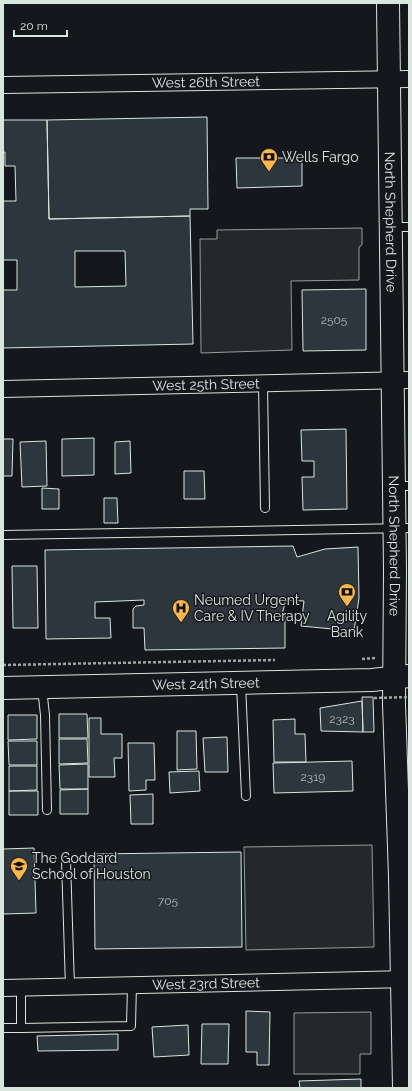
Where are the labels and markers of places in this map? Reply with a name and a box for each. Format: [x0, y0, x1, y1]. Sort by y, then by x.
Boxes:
bank icon: Wells Fargo [259, 147, 279, 172]
place label: Wells Fargo [282, 149, 359, 165]
bank icon: Agility Bank [337, 582, 357, 607]
place label: Neumed Urgent Care & IV Therapy [194, 592, 310, 624]
hospital icon: Neumed Urgent Care & IV Therapy [171, 598, 191, 623]
place label: Agility Bank [327, 608, 367, 640]
place label: The Goddard School of Houston [32, 850, 151, 882]
school or university icon: The Goddard School of Houston [9, 856, 29, 881]

